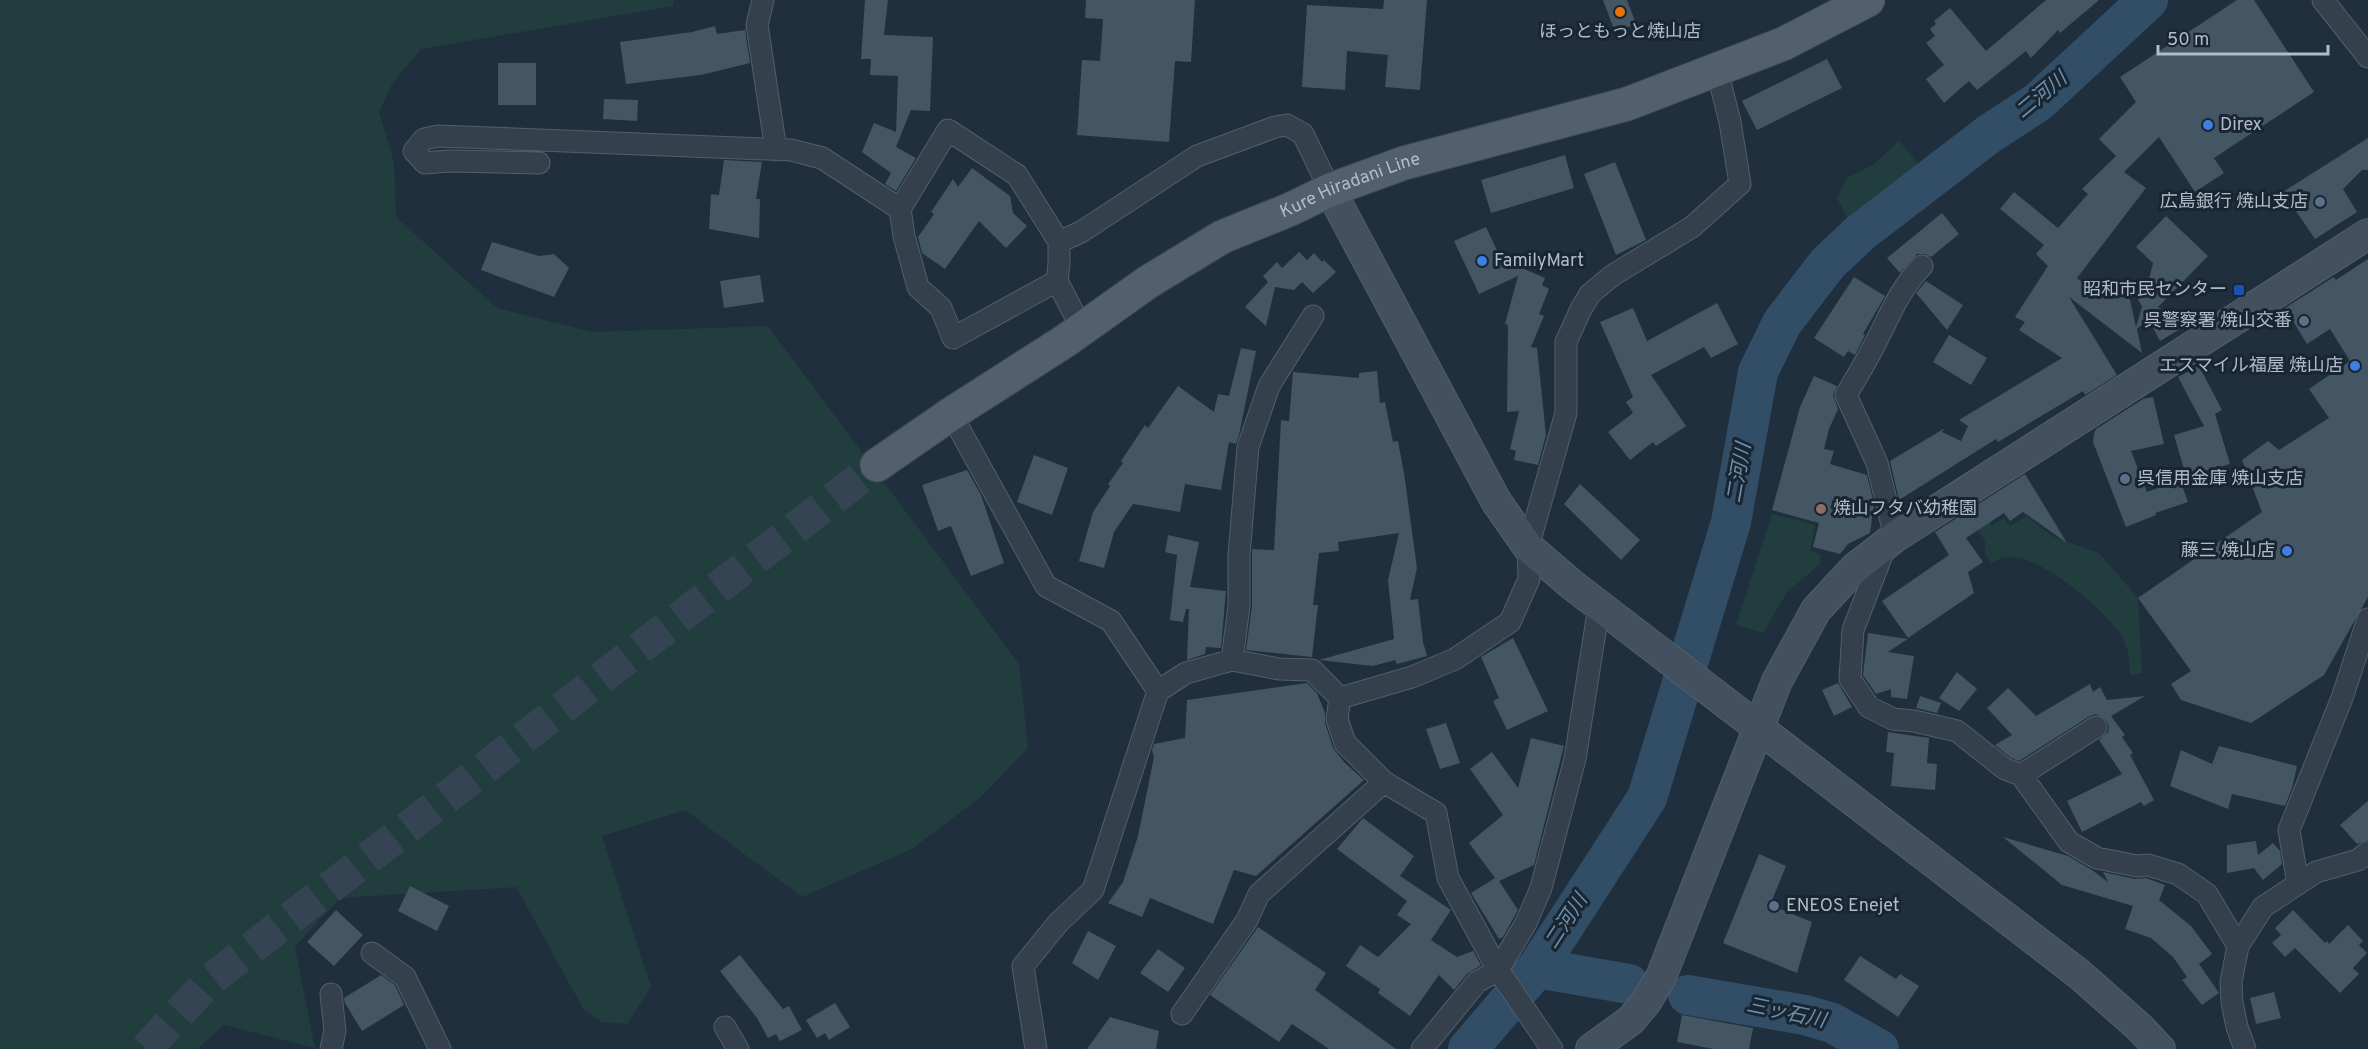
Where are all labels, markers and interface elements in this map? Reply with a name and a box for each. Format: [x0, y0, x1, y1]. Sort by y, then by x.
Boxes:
marker: ほっともっと焼山店 [1613, 5, 1627, 19]
scale bar [2158, 18, 2328, 56]
place label: ほっともっと焼山店 [1539, 21, 1701, 44]
text: 50 m [2167, 29, 2209, 52]
water label: 二河川 [2011, 65, 2075, 125]
place label: Direx [2220, 114, 2262, 137]
marker: Direx [2201, 118, 2215, 132]
street label: Kure Hiradani Line [1277, 148, 1423, 224]
place label: 広島銀行 焼山支店 [2160, 191, 2308, 214]
marker: 広島銀行 焼山支店 [2313, 195, 2327, 209]
place label: FamilyMart [1494, 250, 1584, 273]
marker: FamilyMart [1475, 254, 1489, 268]
place label: 昭和市民センター [2083, 279, 2227, 302]
marker: 昭和市民センター [2232, 283, 2246, 297]
place label: 呉警察署 焼山交番 [2144, 310, 2292, 333]
marker: 呉警察署 焼山交番 [2297, 314, 2311, 328]
place label: エスマイル福屋 焼山店 [2159, 355, 2343, 378]
marker: エスマイル福屋 焼山店 [2348, 359, 2362, 373]
water label: 二河川 [1722, 439, 1758, 505]
place label: 呉信用金庫 焼山支店 [2137, 468, 2303, 491]
marker: 呉信用金庫 焼山支店 [2118, 472, 2132, 486]
place label: 焼山フタバ幼稚園 [1833, 498, 1977, 521]
marker: 焼山フタバ幼稚園 [1814, 502, 1828, 516]
place label: 藤三 焼山店 [2181, 540, 2275, 563]
marker: 藤三 焼山店 [2280, 544, 2294, 558]
water label: 二河川 [1540, 888, 1595, 954]
place label: ENEOS Enejet [1786, 895, 1900, 918]
marker: ENEOS Enejet [1767, 899, 1781, 913]
water label: 三ッ石川 [1744, 993, 1830, 1035]

